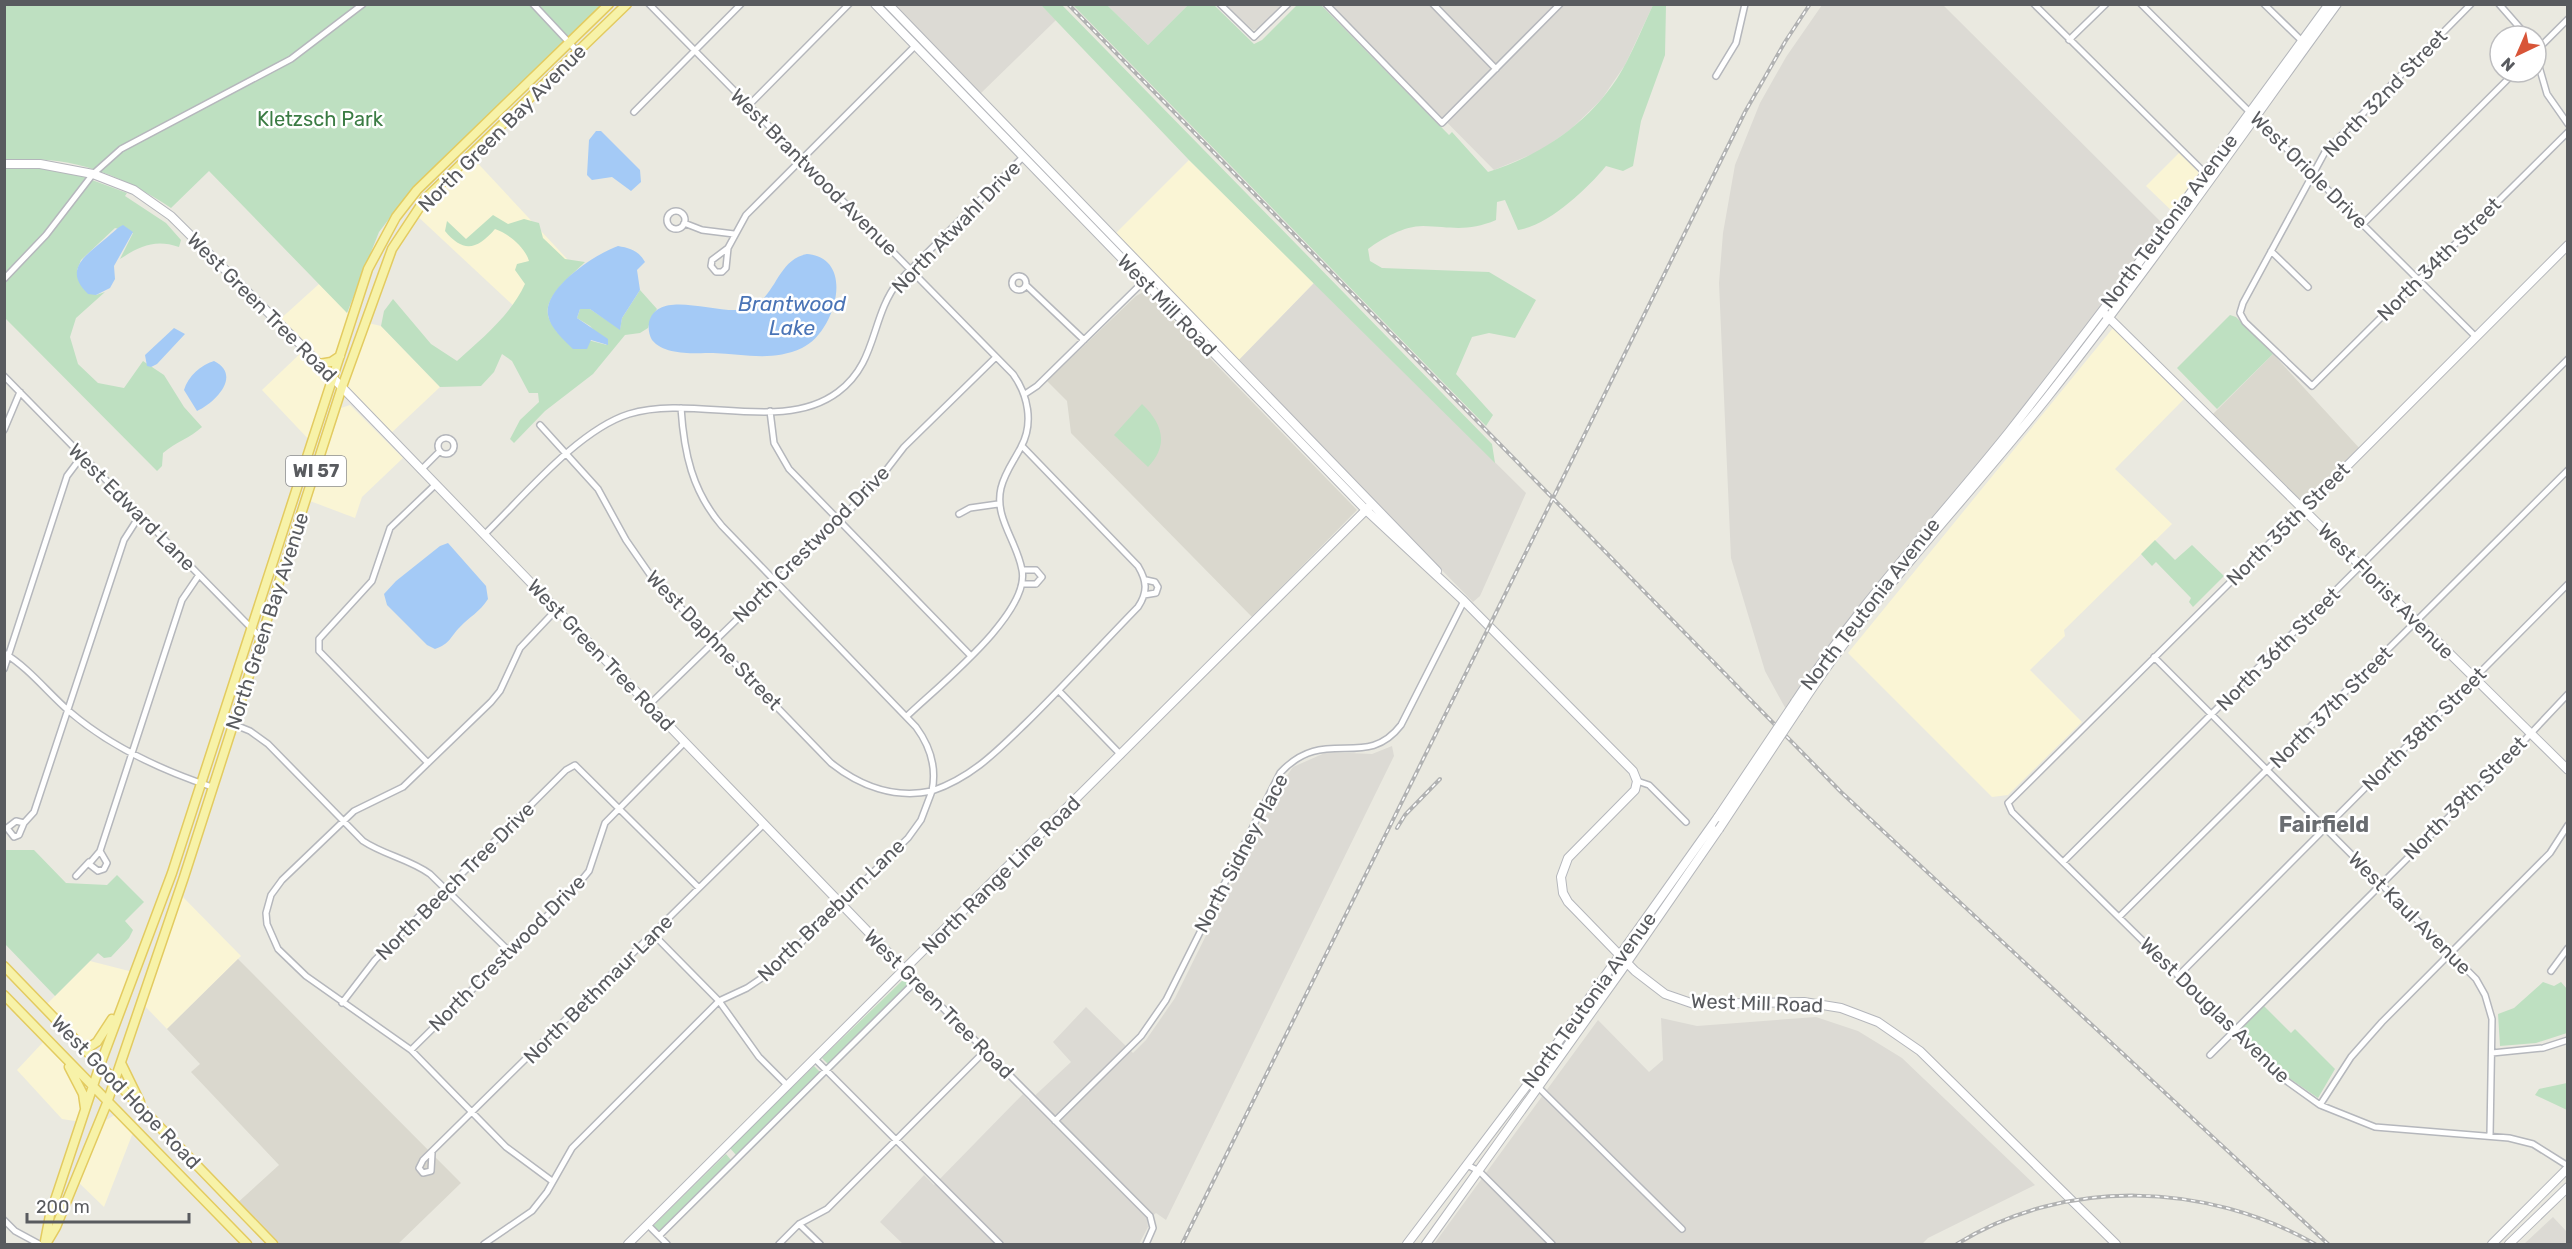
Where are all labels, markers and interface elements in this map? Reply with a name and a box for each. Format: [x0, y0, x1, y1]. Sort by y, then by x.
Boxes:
street label: North 32nd Street [2318, 24, 2452, 162]
north arrow [2488, 24, 2548, 84]
street label: North Green Bay Avenue [413, 39, 591, 217]
text: N [2497, 54, 2519, 75]
street label: West Brantwood Avenue [725, 83, 903, 261]
street label: West Oriole Drive [2245, 106, 2373, 234]
park label: Kletzsch Park [257, 107, 384, 131]
street label: North Teutonia Avenue [2096, 129, 2242, 313]
street label: North Atwahl Drive [887, 156, 1025, 298]
street label: North 34th Street [2372, 192, 2506, 326]
street label: West Green Tree Road [182, 227, 342, 387]
street label: West Mill Road [1112, 249, 1222, 361]
water label: Brantwood Lake [738, 291, 847, 340]
street label: West Edward Lane [63, 438, 201, 576]
road number: WI 57 [286, 456, 346, 486]
street label: North 35th Street [2221, 457, 2355, 591]
street label: North Crestwood Drive [728, 461, 894, 627]
street label: North Green Bay Avenue [220, 509, 314, 733]
street label: North Teutonia Avenue [1795, 513, 1945, 695]
street label: West Florist Avenue [2313, 518, 2459, 664]
street label: West Daphne Street [641, 565, 787, 715]
street label: West Green Tree Road [522, 574, 680, 736]
street label: North 36th Street [2211, 582, 2345, 716]
street label: North 37th Street [2265, 641, 2397, 773]
street label: North 38th Street [2357, 662, 2491, 796]
street label: North 39th Street [2398, 731, 2532, 865]
street label: North Sidney Place [1189, 769, 1293, 937]
street label: North Range Line Road [917, 791, 1085, 959]
street label: North Beech Tree Drive [371, 797, 539, 965]
district label: Fairfield [2279, 811, 2369, 838]
street label: North Braeburn Lane [752, 834, 910, 986]
street label: West Kaul Avenue [2344, 847, 2476, 979]
street label: North Crestwood Drive [424, 870, 590, 1036]
street label: North Teutonia Avenue [1517, 907, 1661, 1093]
street label: North Bethmaur Lane [518, 909, 678, 1069]
street label: West Green Tree Road [859, 924, 1019, 1084]
street label: West Douglas Avenue [2135, 932, 2295, 1088]
street label: West Mill Road [1690, 989, 1824, 1017]
street label: West Good Hope Road [46, 1010, 206, 1174]
scale bar [27, 1186, 189, 1224]
text: 200 m [36, 1196, 90, 1218]

